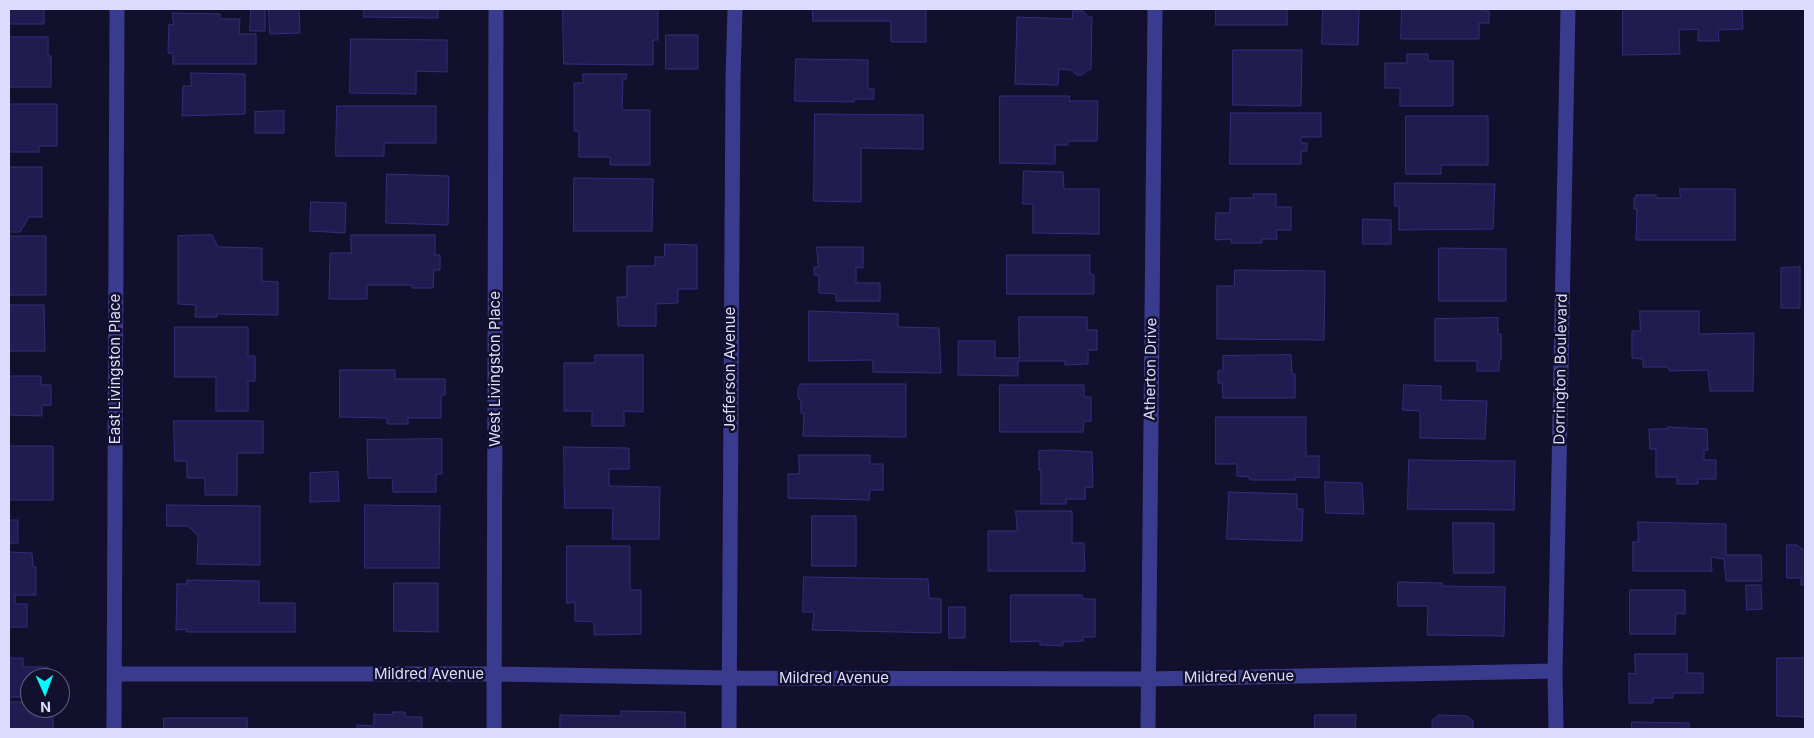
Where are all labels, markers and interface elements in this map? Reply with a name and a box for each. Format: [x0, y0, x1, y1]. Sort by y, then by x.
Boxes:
street label: West Livingston Place [486, 291, 504, 447]
street label: Dorrington Boulevard [1551, 293, 1571, 445]
street label: East Livingston Place [106, 294, 124, 444]
street label: Jefferson Avenue [721, 307, 739, 431]
street label: Atherton Drive [1141, 318, 1161, 420]
street label: Mildred Avenue [374, 665, 484, 683]
street label: Mildred Avenue [1184, 667, 1294, 687]
north arrow [20, 668, 70, 718]
street label: Mildred Avenue [779, 669, 889, 687]
text: N [40, 699, 51, 716]

